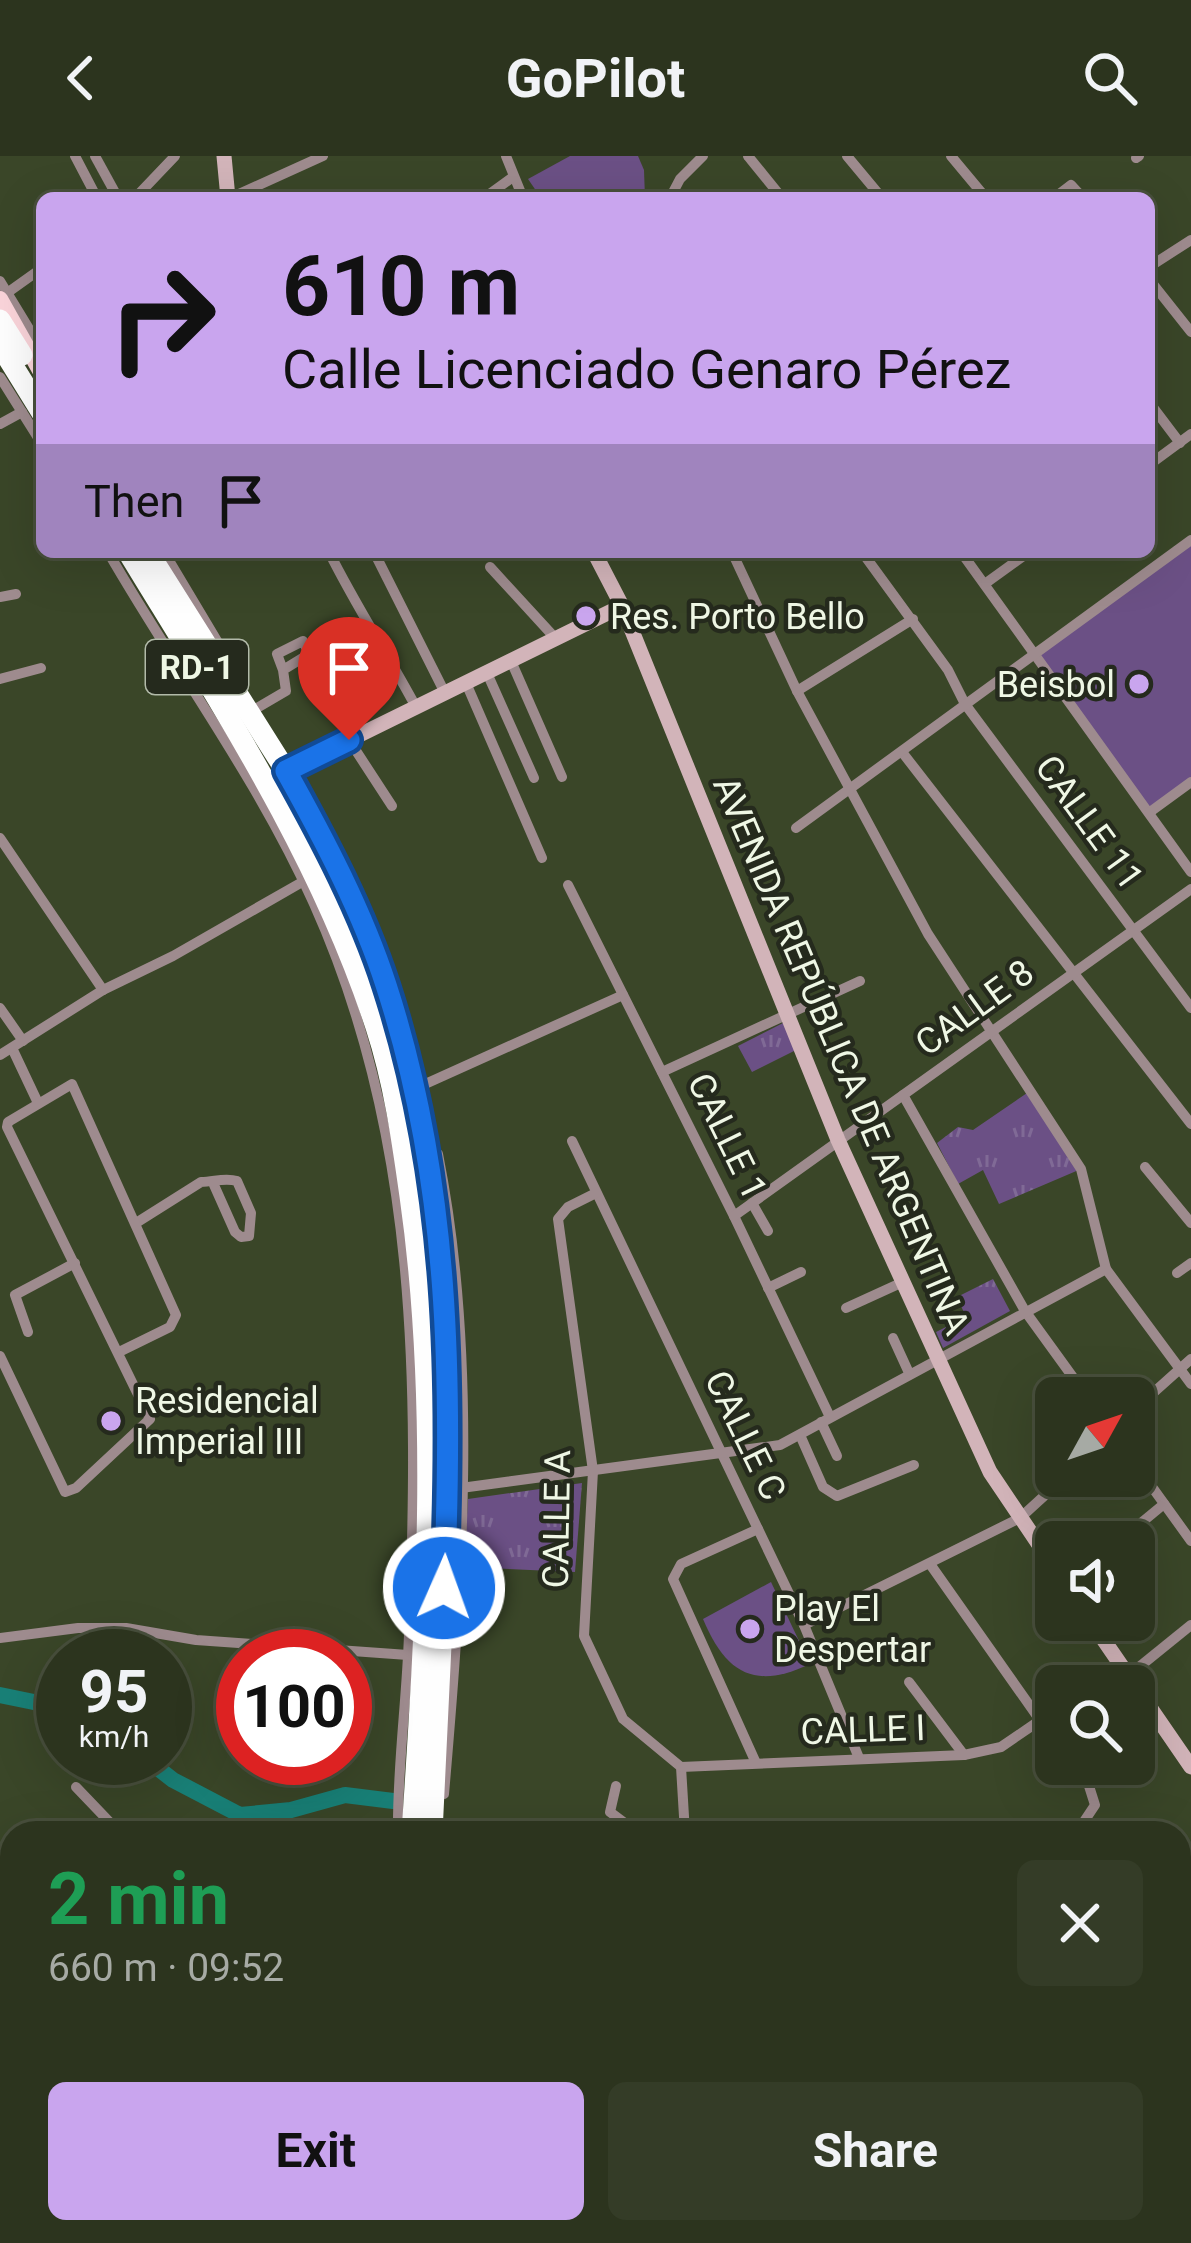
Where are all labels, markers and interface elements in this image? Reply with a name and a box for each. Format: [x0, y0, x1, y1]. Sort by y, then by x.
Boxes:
icon: back [48, 45, 114, 111]
icon: search [1077, 45, 1143, 111]
text: GoPilot [506, 47, 685, 110]
text: 610 m [282, 237, 520, 336]
icon: right [84, 240, 240, 396]
text: Calle Licenciado Genaro Pérez [282, 338, 1011, 401]
icon: arrive [208, 468, 274, 534]
text: Then [84, 475, 184, 528]
place label: Res. Porto Bello [610, 596, 865, 638]
marker: Res. Porto Bello [573, 603, 599, 629]
pin [298, 617, 400, 740]
icon: arrive [316, 635, 382, 701]
road number: RD-1 [146, 640, 248, 694]
place label: Beisbol [997, 664, 1115, 706]
marker: Beisbol [1126, 671, 1152, 697]
street label: CALLE 11 [1026, 747, 1152, 898]
street label: AVENIDA REPÚBLICA DE ARGENTINA [704, 770, 979, 1341]
street label: CALLE 8 [908, 951, 1042, 1065]
street label: CALLE 1 [679, 1066, 776, 1206]
street label: CALLE C [696, 1364, 794, 1507]
north arrow [1035, 1377, 1155, 1497]
map controls [1035, 1377, 1155, 1785]
place label: Residencial Imperial III [135, 1380, 319, 1463]
marker: Residencial Imperial III [98, 1408, 124, 1434]
street label: CALLE A [535, 1449, 579, 1589]
button: sound [1035, 1521, 1155, 1641]
position arrow [381, 1525, 507, 1651]
place label: Play El Despertar [774, 1588, 931, 1671]
marker: Play El Despertar [737, 1616, 763, 1642]
speed limit sign: 100 [216, 1629, 372, 1785]
text: 95 [80, 1656, 148, 1727]
button: search [1035, 1665, 1155, 1785]
street label: CALLE I [800, 1707, 926, 1753]
text: km/h [79, 1719, 149, 1754]
text: 2 min [48, 1857, 229, 1942]
button: close [1017, 1860, 1143, 1986]
text: 660 m · 09:52 [48, 1945, 284, 1991]
button: Exit [48, 2082, 584, 2220]
button: Share [608, 2082, 1143, 2220]

